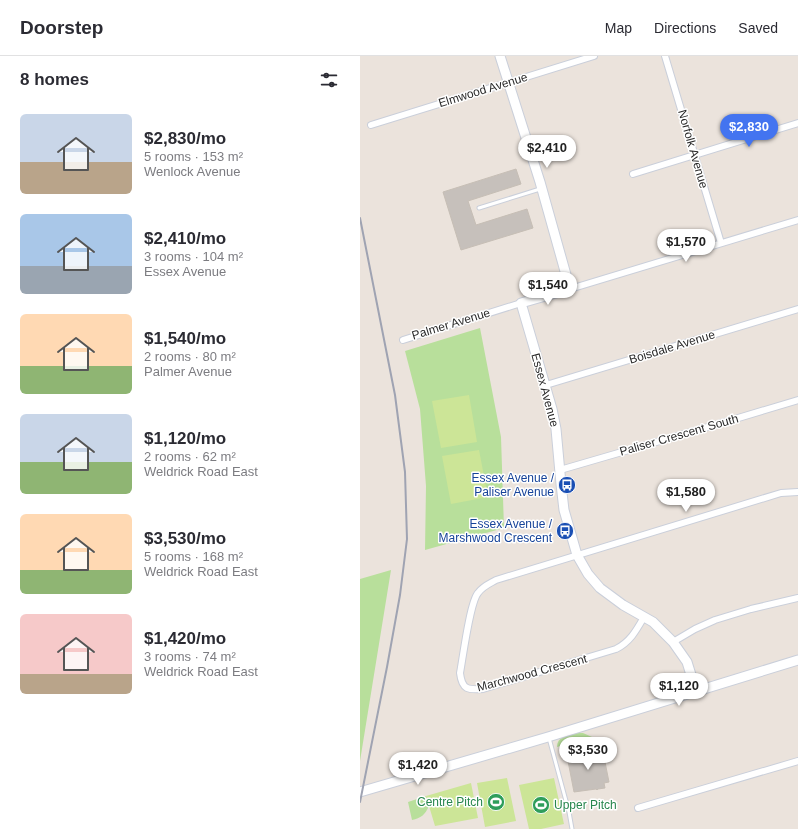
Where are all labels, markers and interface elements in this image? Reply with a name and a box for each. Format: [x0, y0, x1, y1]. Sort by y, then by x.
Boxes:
text: Doorstep [20, 17, 103, 38]
text: Map [605, 20, 632, 36]
text: Directions [654, 20, 716, 36]
text: Saved [738, 20, 778, 36]
icon: filters [318, 69, 340, 91]
text: 8 homes [20, 70, 89, 89]
street label: Elmwood Avenue [437, 70, 530, 110]
street label: Norfolk Avenue [675, 108, 711, 190]
pin: $2,830 [716, 114, 782, 148]
text: $2,830 [729, 119, 769, 134]
text: $2,830/mo [144, 129, 226, 148]
icon: home [52, 130, 100, 178]
pin: $2,410 [514, 135, 580, 169]
text: $2,410 [527, 140, 567, 155]
text: 5 rooms · 153 m² [144, 149, 243, 164]
text: Wenlock Avenue [144, 164, 240, 179]
text: $2,410/mo [144, 229, 226, 248]
pin: $1,570 [653, 229, 719, 263]
icon: home [52, 230, 100, 278]
text: $1,570 [666, 234, 706, 249]
text: 3 rooms · 104 m² [144, 249, 243, 264]
text: Essex Avenue [144, 264, 226, 279]
pin: $1,540 [515, 272, 581, 306]
text: $1,540 [528, 277, 568, 292]
street label: Palmer Avenue [410, 305, 492, 343]
street label: Boisdale Avenue [627, 327, 717, 367]
text: $1,540/mo [144, 329, 226, 348]
icon: home [52, 330, 100, 378]
text: 2 rooms · 80 m² [144, 349, 236, 364]
street label: Essex Avenue [528, 352, 562, 429]
text: Palmer Avenue [144, 364, 232, 379]
street label: Paliser Crescent South [618, 411, 740, 459]
text: $1,120/mo [144, 429, 226, 448]
icon: home [52, 430, 100, 478]
text: 2 rooms · 62 m² [144, 449, 236, 464]
text: Weldrick Road East [144, 464, 258, 479]
place label: Essex Avenue / Paliser Avenue [472, 471, 555, 499]
bus stop icon: Essex Avenue / Paliser Avenue [557, 475, 577, 495]
pin: $1,580 [653, 479, 719, 513]
text: $1,580 [666, 484, 706, 499]
place label: Essex Avenue / Marshwood Crescent [439, 517, 553, 545]
bus stop icon: Essex Avenue / Marshwood Crescent [555, 521, 575, 541]
text: $3,530/mo [144, 529, 226, 548]
icon: home [52, 530, 100, 578]
text: 5 rooms · 168 m² [144, 549, 243, 564]
text: Weldrick Road East [144, 564, 258, 579]
text: $1,420/mo [144, 629, 226, 648]
icon: home [52, 630, 100, 678]
text: 3 rooms · 74 m² [144, 649, 236, 664]
street label: Marchwood Crescent [475, 651, 589, 694]
text: Weldrick Road East [144, 664, 258, 679]
pin: $1,120 [646, 673, 712, 707]
text: $1,120 [659, 678, 699, 693]
pin: $3,530 [555, 737, 621, 771]
text: $3,530 [568, 742, 608, 757]
pin: $1,420 [385, 752, 451, 786]
text: $1,420 [398, 757, 438, 772]
sports icon: Centre Pitch [486, 792, 506, 812]
place label: Centre Pitch [417, 795, 483, 809]
sports icon: Upper Pitch [531, 795, 551, 815]
place label: Upper Pitch [554, 798, 617, 812]

